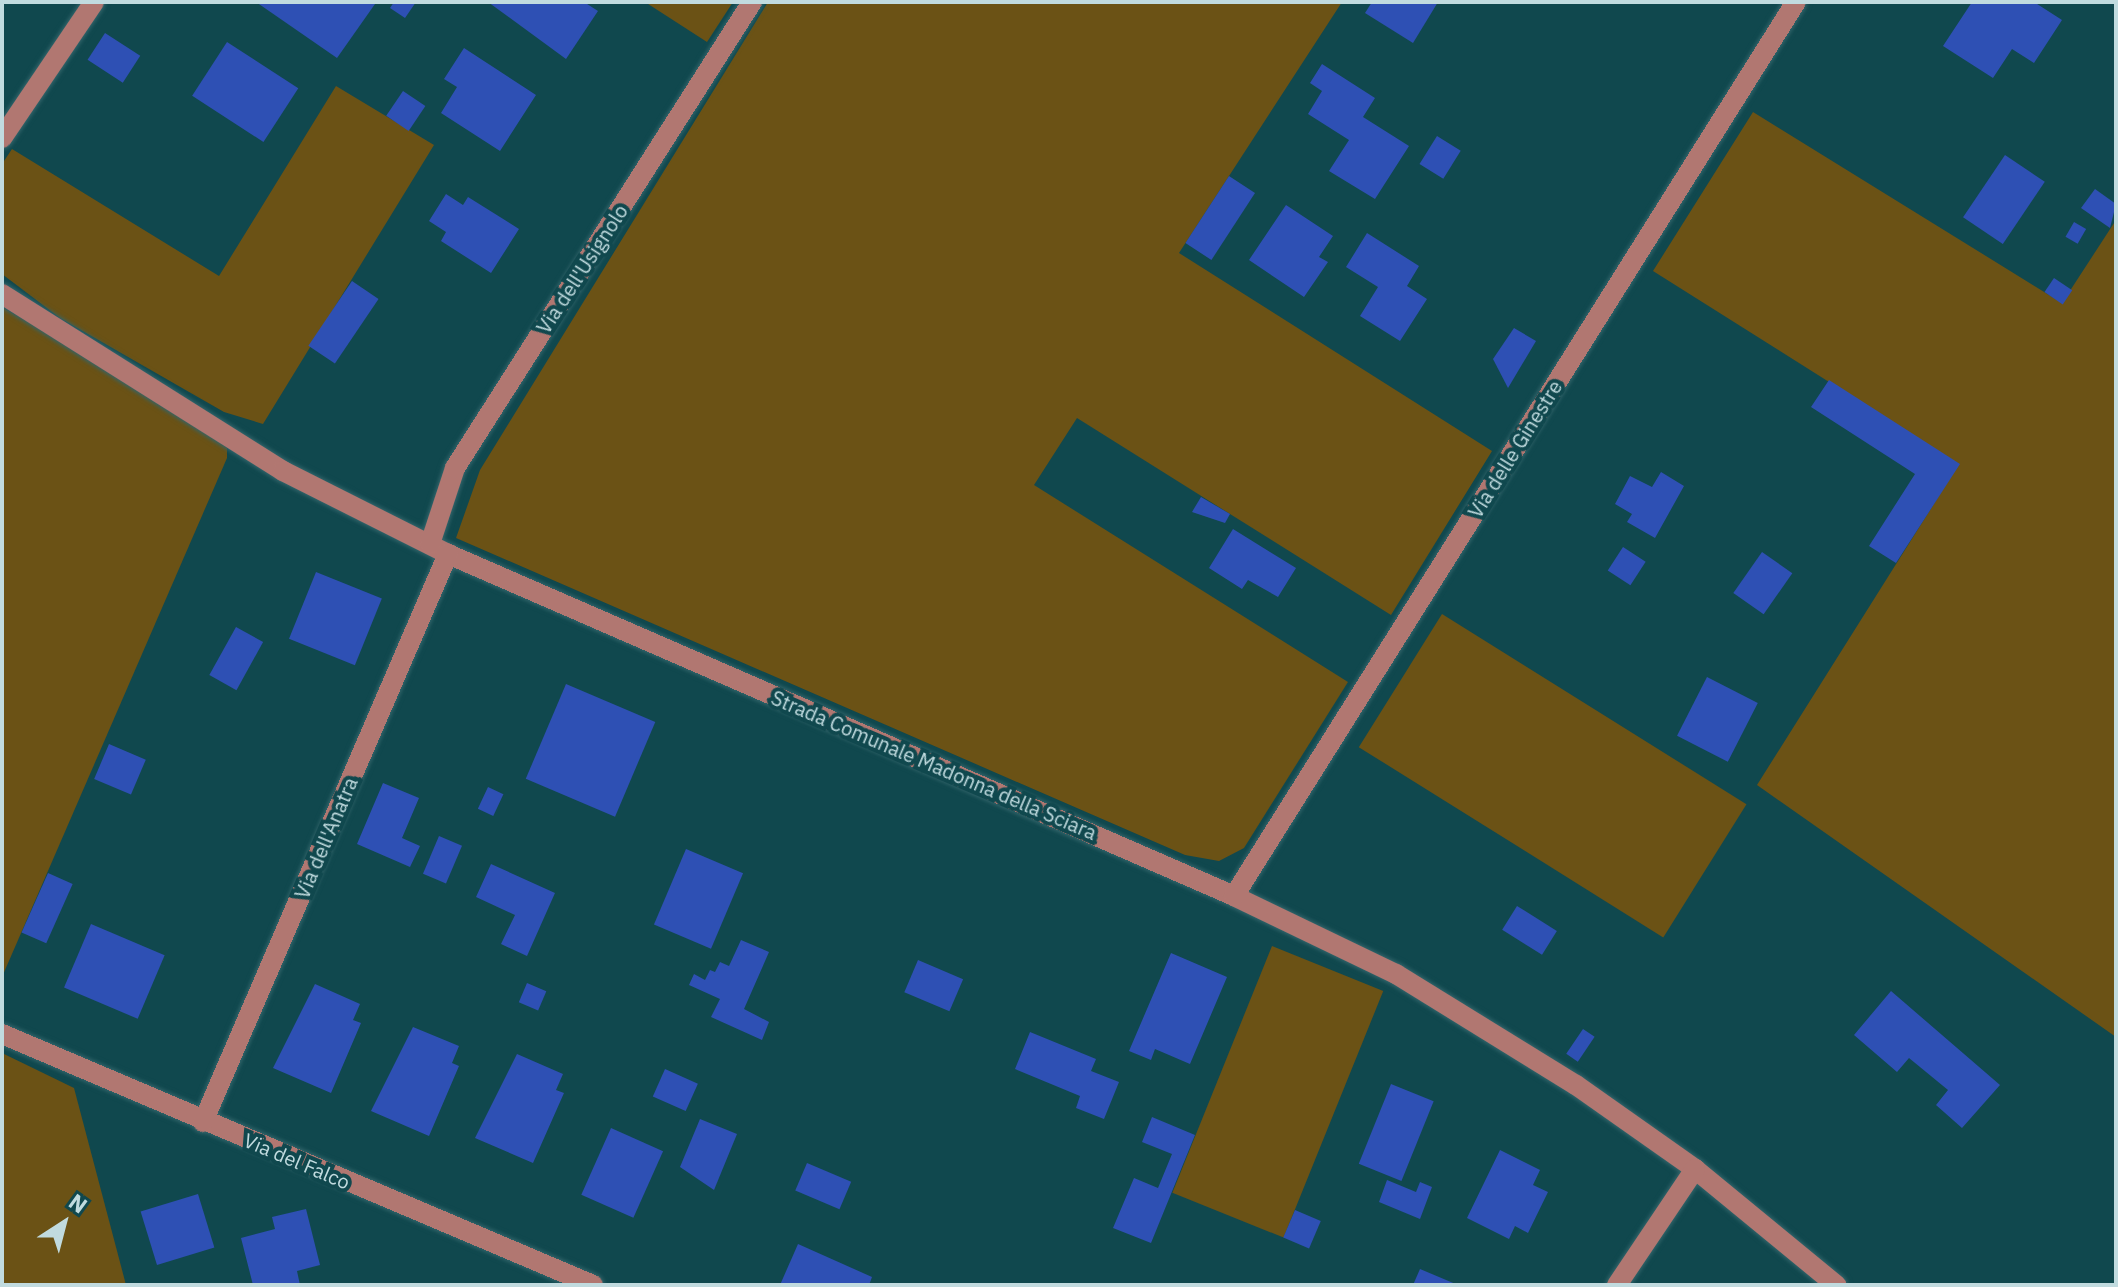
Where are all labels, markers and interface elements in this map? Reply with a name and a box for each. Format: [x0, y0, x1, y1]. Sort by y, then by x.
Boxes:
street label: Via dell'Usignolo [531, 200, 633, 338]
street label: Via delle Ginestre [1463, 376, 1567, 522]
street label: Strada Comunale Madonna della Sciara [768, 685, 1100, 845]
street label: Via dell'Anatra [290, 774, 362, 902]
street label: Via del Falco [240, 1128, 354, 1194]
north arrow [24, 1183, 104, 1263]
text: N [63, 1187, 93, 1220]

